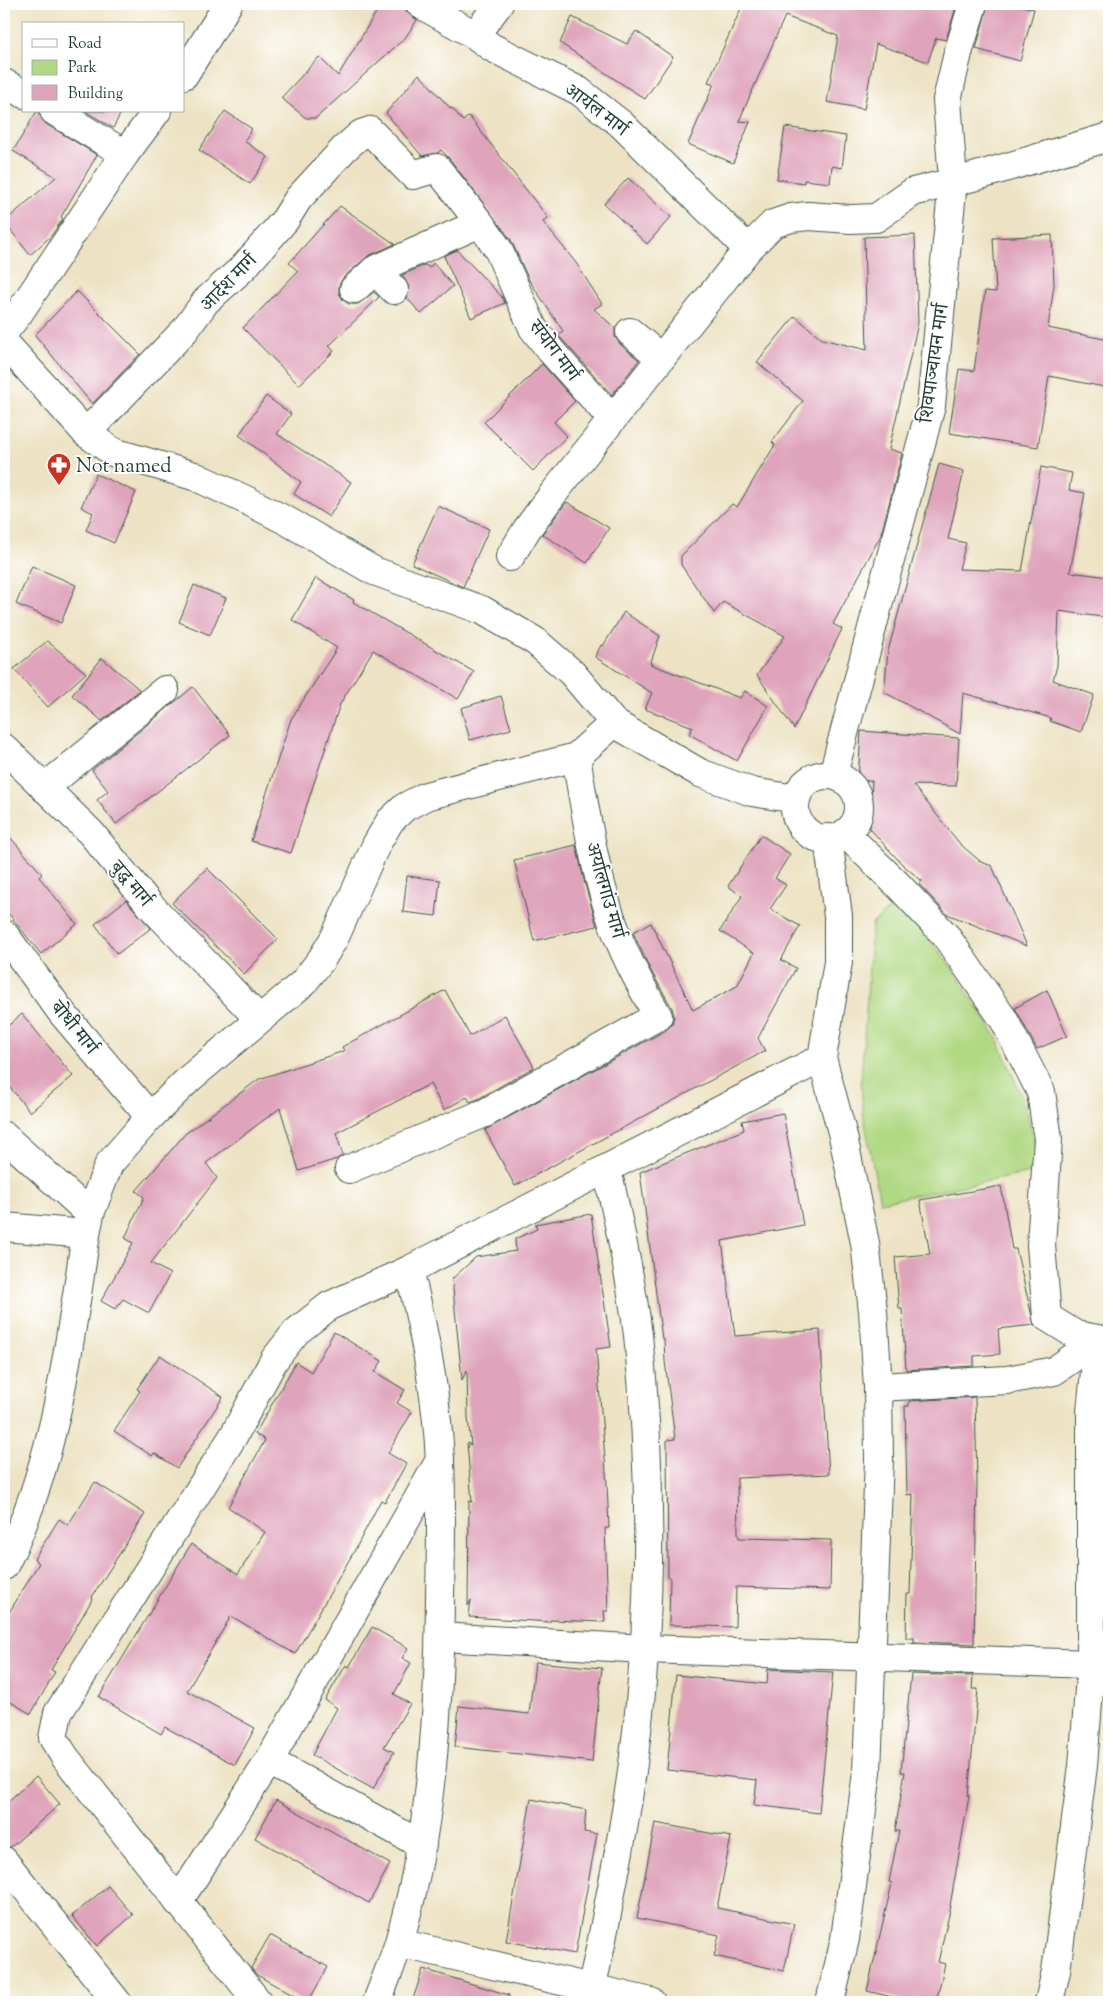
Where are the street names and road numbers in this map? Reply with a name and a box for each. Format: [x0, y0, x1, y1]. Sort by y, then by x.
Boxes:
street label: आर्यल मार्ग [557, 77, 635, 146]
street label: आर्दश मार्ग [195, 247, 266, 319]
street label: शिवपाञ्चायन मार्ग [913, 300, 958, 426]
street label: संयोग मार्ग [520, 314, 587, 390]
street label: अर्यालगांउ मार्ग [576, 839, 632, 944]
street label: बुद्ध मार्ग [101, 854, 159, 915]
street label: बोधी मार्ग [42, 995, 105, 1063]

